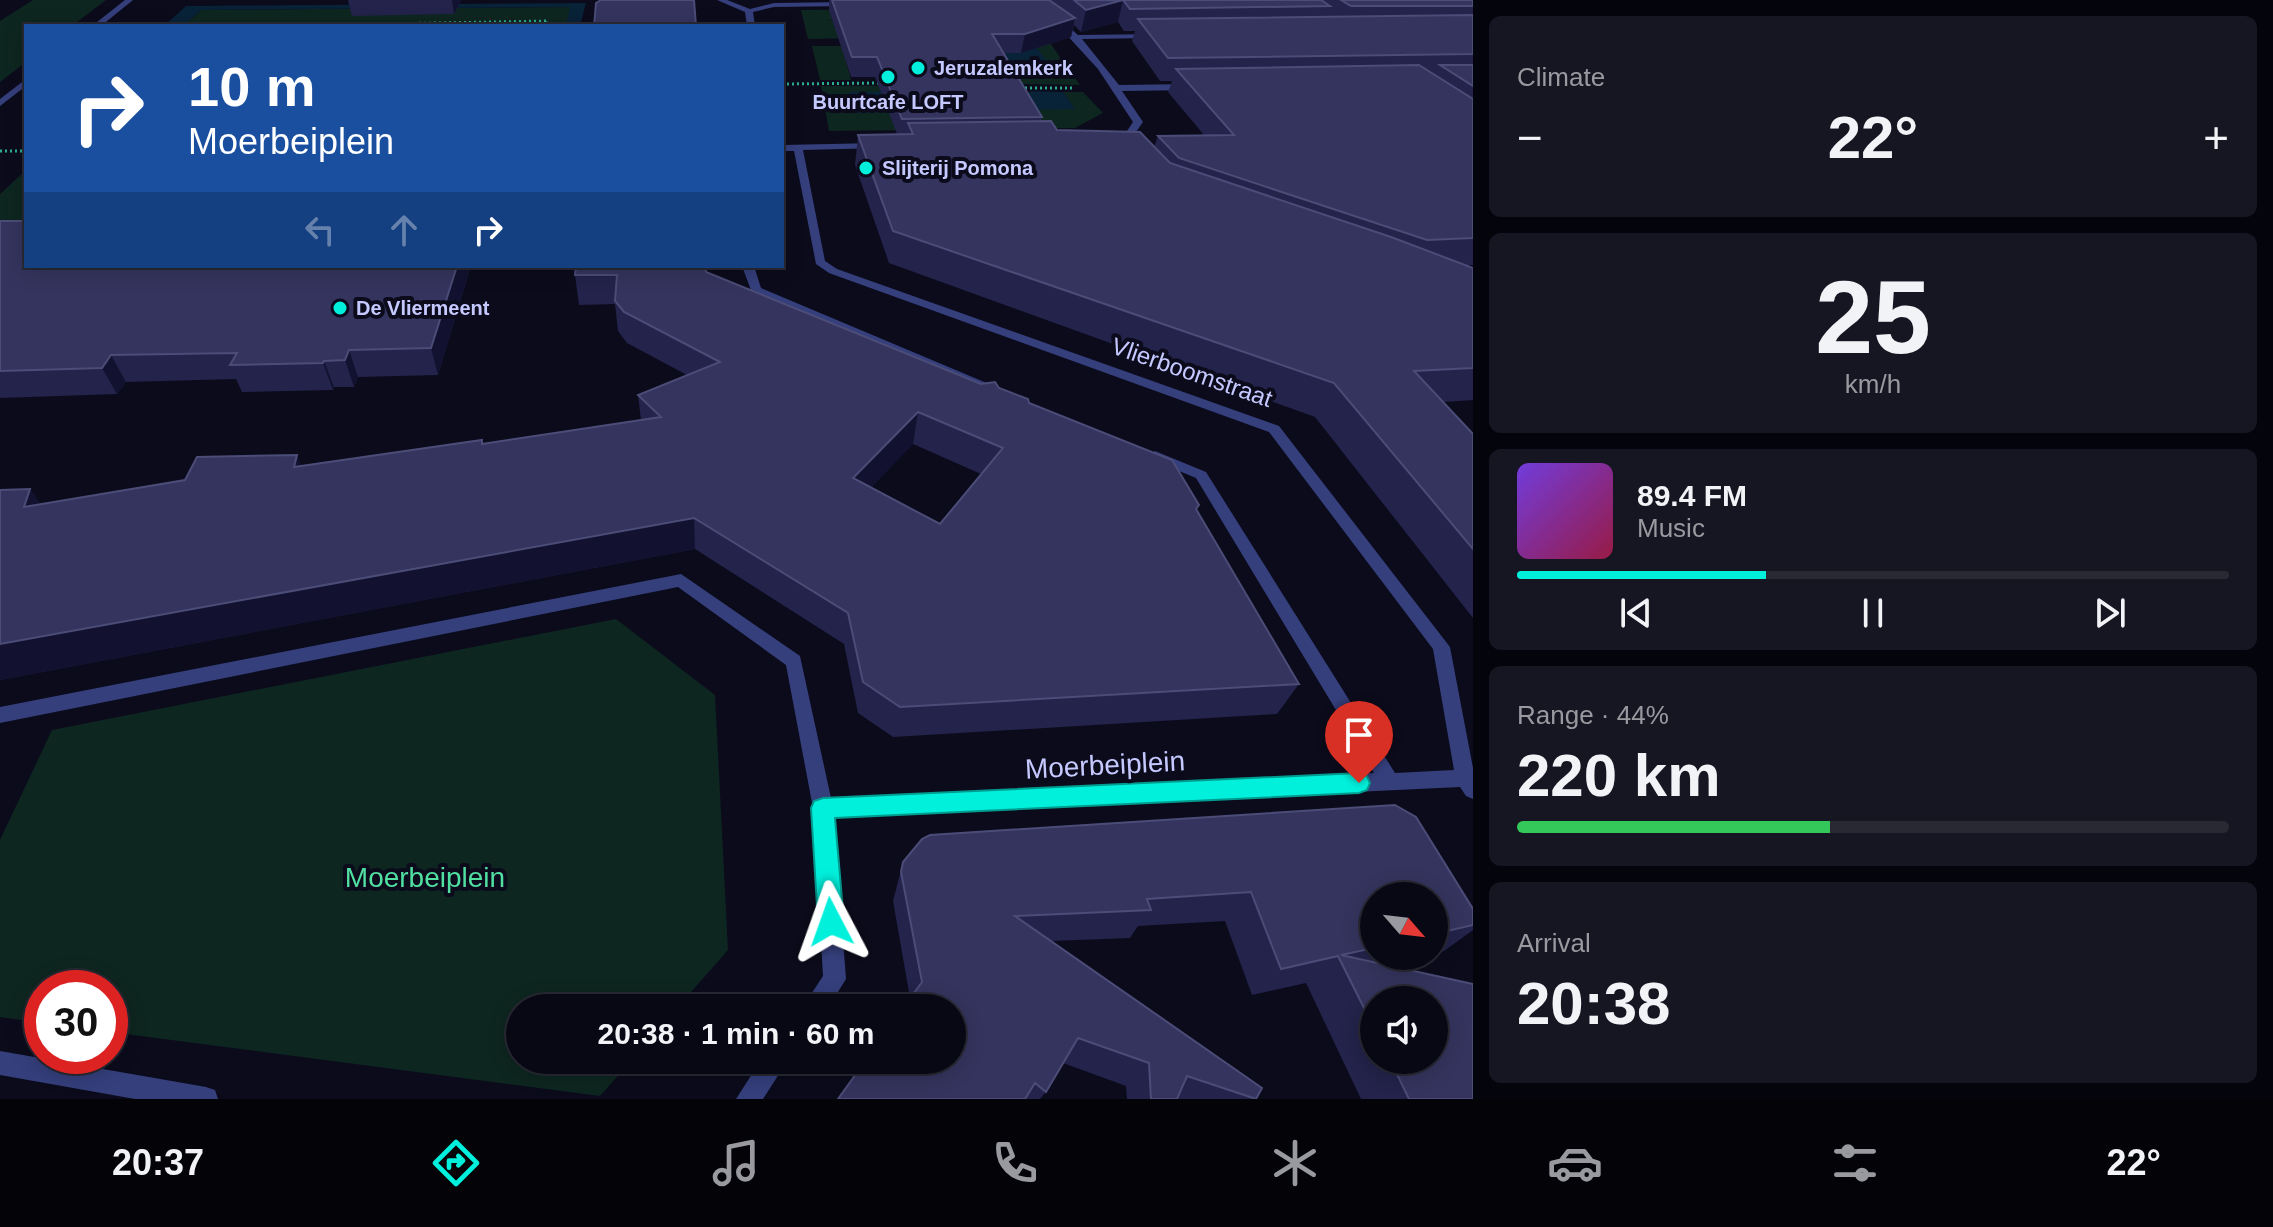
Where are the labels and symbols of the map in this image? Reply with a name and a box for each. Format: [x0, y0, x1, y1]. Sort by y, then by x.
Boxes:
place label: Jeruzalemkerk [934, 57, 1074, 79]
marker: Jeruzalemkerk [909, 59, 927, 77]
marker: Buurtcafe LOFT [879, 68, 897, 86]
place label: Buurtcafe LOFT [812, 91, 964, 113]
place label: Slijterij Pomona [882, 157, 1034, 179]
marker: Slijterij Pomona [857, 159, 875, 177]
place label: De Vliermeent [356, 297, 490, 319]
marker: De Vliermeent [331, 299, 349, 317]
street label: Vlierboomstraat [1108, 332, 1276, 412]
pin [1325, 701, 1393, 783]
street label: Moerbeiplein [1024, 745, 1186, 785]
park label: Moerbeiplein [345, 862, 505, 893]
position arrow [789, 880, 873, 964]
north arrow [1360, 882, 1448, 970]
speed limit sign: 30 [24, 970, 128, 1074]

